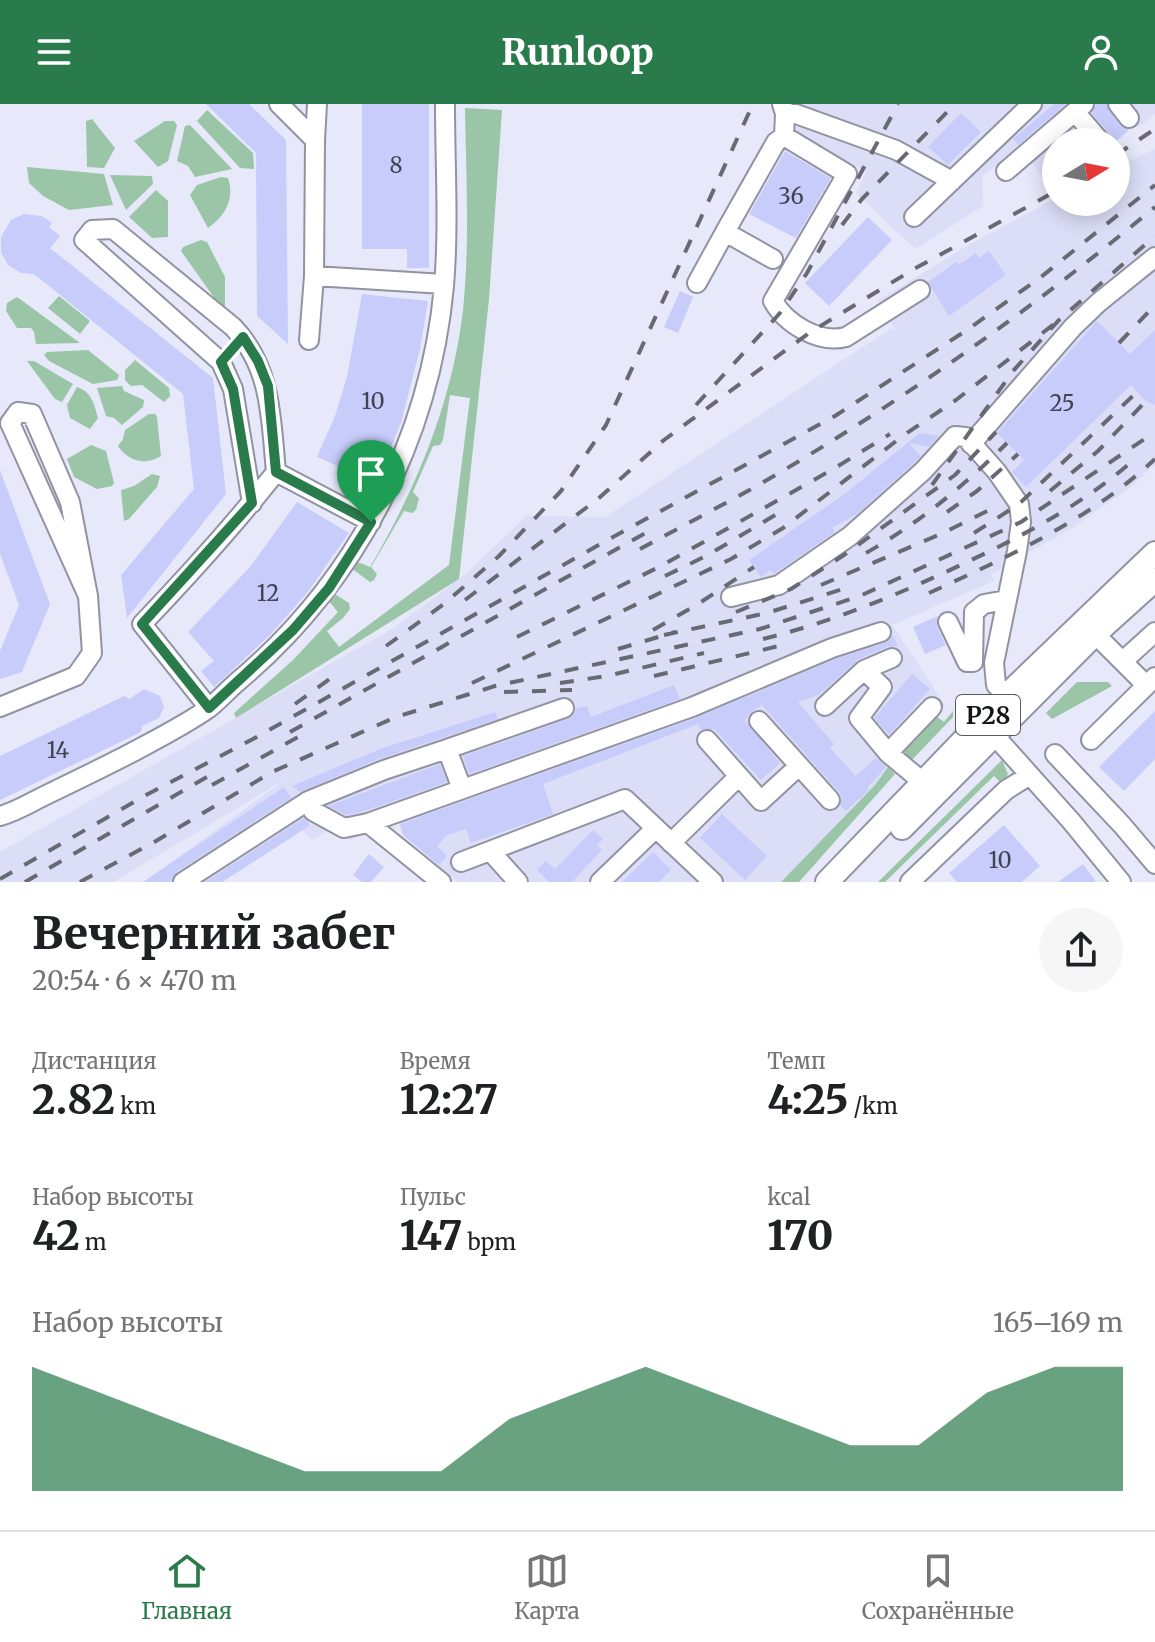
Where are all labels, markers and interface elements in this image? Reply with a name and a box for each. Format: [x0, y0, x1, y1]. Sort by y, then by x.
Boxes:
icon: menu [32, 30, 76, 74]
text: Runloop [501, 30, 654, 75]
icon: person [1079, 30, 1123, 74]
north arrow [1042, 128, 1130, 216]
map controls [1042, 128, 1130, 216]
house number: 8 [389, 151, 403, 179]
house number: 36 [778, 182, 804, 210]
house number: 10 [361, 387, 385, 415]
house number: 25 [1049, 389, 1075, 417]
pin [337, 440, 405, 522]
icon: arrive [349, 452, 393, 496]
house number: 12 [257, 579, 279, 607]
road number: Р28 [956, 695, 1020, 735]
house number: 14 [47, 736, 70, 764]
house number: 10 [988, 846, 1012, 874]
text: Вечерний забег [32, 906, 395, 961]
button: share [1039, 908, 1123, 992]
text: 20:54 · 6 × 470 m [32, 964, 237, 997]
text: Дистанция [32, 1047, 157, 1075]
text: Время [400, 1047, 471, 1075]
text: Темп [767, 1047, 826, 1075]
text: 2.82 [32, 1075, 115, 1125]
text: 12:27 [400, 1075, 498, 1125]
text: 4:25 [767, 1075, 848, 1125]
text: km [115, 1092, 156, 1120]
text: /km [848, 1092, 898, 1120]
text: Набор высоты [32, 1183, 194, 1211]
text: Пульс [400, 1183, 466, 1211]
text: kcal [767, 1183, 811, 1211]
text: 42 [32, 1211, 80, 1261]
text: 147 [400, 1211, 462, 1261]
text: 170 [767, 1211, 833, 1261]
text: m [80, 1228, 107, 1256]
text: bpm [462, 1228, 516, 1256]
text: Набор высоты [32, 1306, 223, 1339]
text: 165–169 m [993, 1306, 1123, 1339]
tab: Главная [141, 1549, 232, 1625]
tab: Карта [514, 1549, 580, 1625]
tab: Сохранённые [862, 1549, 1014, 1625]

